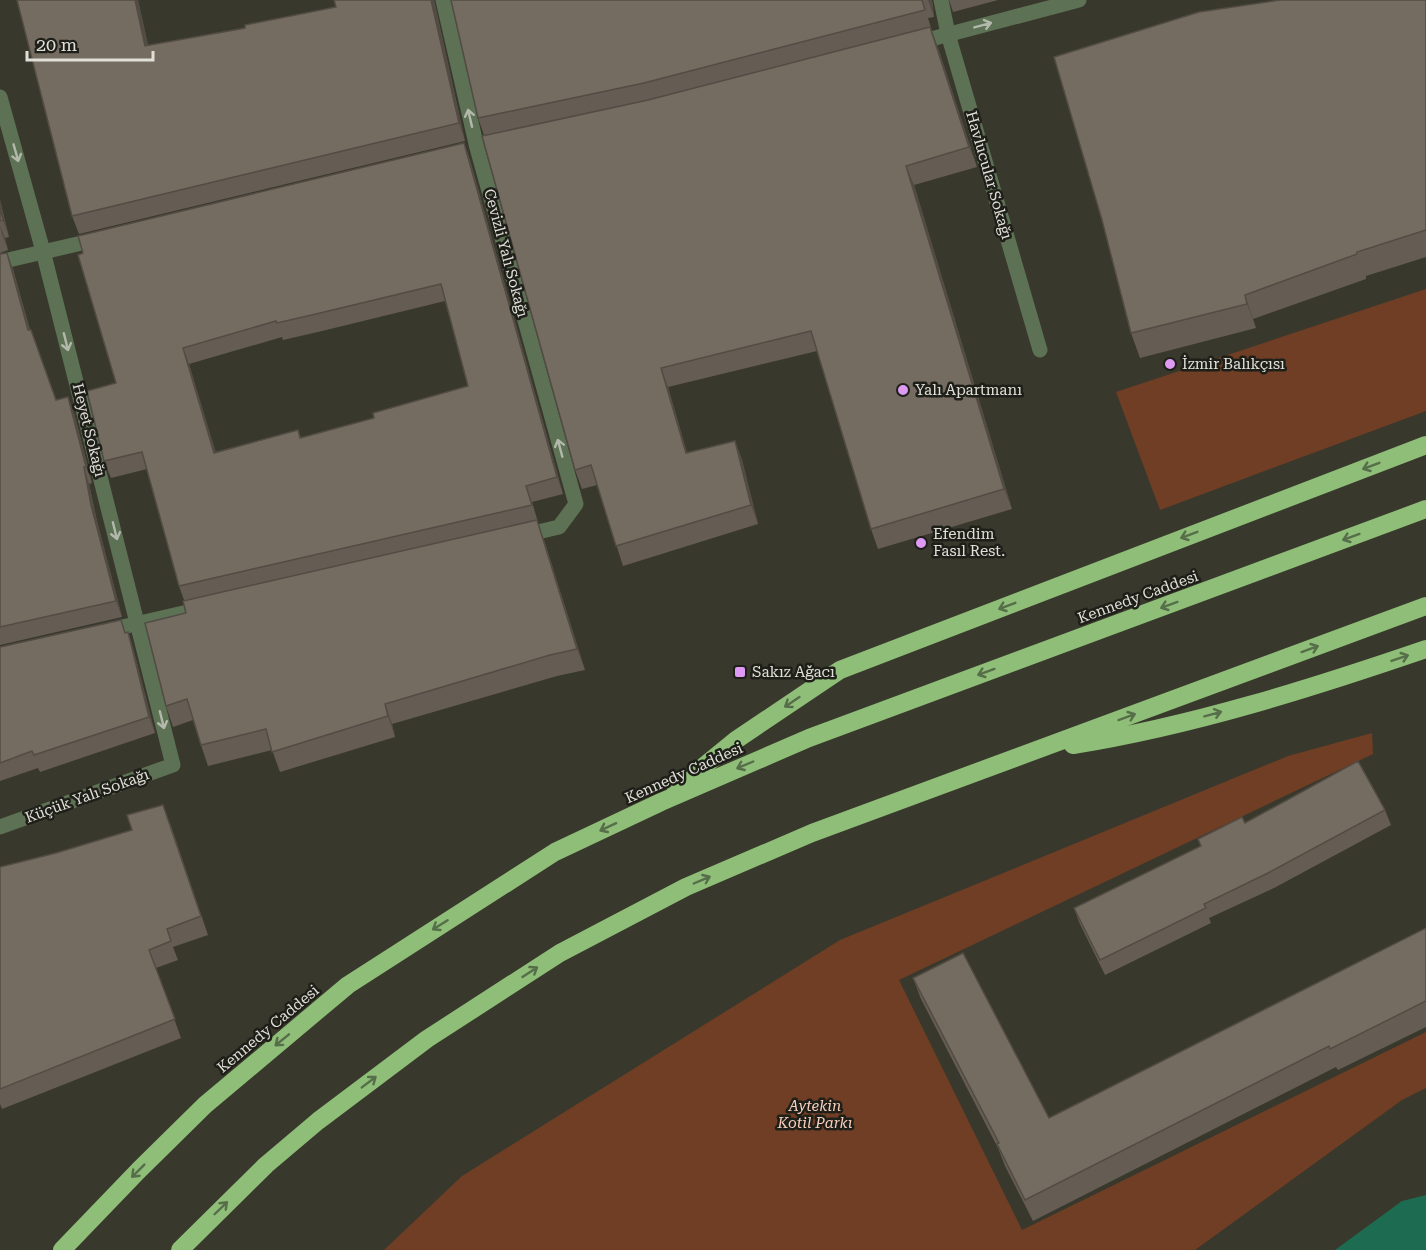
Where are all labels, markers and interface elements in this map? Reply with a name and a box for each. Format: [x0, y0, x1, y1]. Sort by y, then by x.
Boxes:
one-way arrow [973, 19, 992, 30]
scale bar [27, 24, 153, 62]
text: 20 m [36, 34, 77, 55]
one-way arrow [464, 108, 476, 127]
street label: Havlucular Sokağı [962, 109, 1016, 241]
one-way arrow [11, 144, 22, 163]
street label: Cevizli Yalı Sokağı [480, 187, 532, 319]
one-way arrow [61, 332, 73, 351]
place label: İzmir Balıkçısı [1182, 355, 1285, 373]
marker: İzmir Balıkçısı [1163, 357, 1177, 371]
street label: Heyet Sokağı [69, 381, 109, 479]
place label: Yalı Apartmanı [915, 381, 1022, 399]
marker: Yalı Apartmanı [896, 383, 910, 397]
one-way arrow [554, 438, 565, 457]
one-way arrow [1362, 461, 1381, 472]
one-way arrow [109, 521, 121, 540]
place label: Efendim Fasıl Rest. [933, 525, 1005, 560]
one-way arrow [1180, 531, 1199, 542]
one-way arrow [1343, 532, 1361, 543]
marker: Efendim Fasıl Rest. [914, 536, 928, 550]
street label: Kennedy Caddesi [1075, 567, 1201, 627]
one-way arrow [1160, 600, 1178, 611]
one-way arrow [998, 601, 1017, 612]
one-way arrow [1300, 642, 1319, 653]
one-way arrow [1390, 652, 1409, 663]
place label: Sakız Ağacı [752, 663, 835, 681]
marker: Sakız Ağacı [733, 665, 747, 679]
one-way arrow [977, 668, 996, 679]
one-way arrow [784, 696, 801, 708]
one-way arrow [1203, 707, 1222, 719]
one-way arrow [156, 710, 168, 729]
one-way arrow [1117, 710, 1136, 721]
street label: Kennedy Caddesi [622, 739, 746, 807]
one-way arrow [737, 760, 755, 772]
street label: Küçük Yalı Sokağı [23, 765, 152, 827]
one-way arrow [599, 821, 617, 833]
one-way arrow [692, 874, 711, 885]
one-way arrow [432, 919, 449, 931]
one-way arrow [522, 966, 539, 979]
street label: Kennedy Caddesi [214, 981, 323, 1077]
one-way arrow [275, 1033, 291, 1046]
one-way arrow [361, 1076, 377, 1088]
park label: Aytekin Kotil Parkı [777, 1097, 853, 1132]
one-way arrow [131, 1163, 146, 1178]
one-way arrow [213, 1201, 228, 1215]

